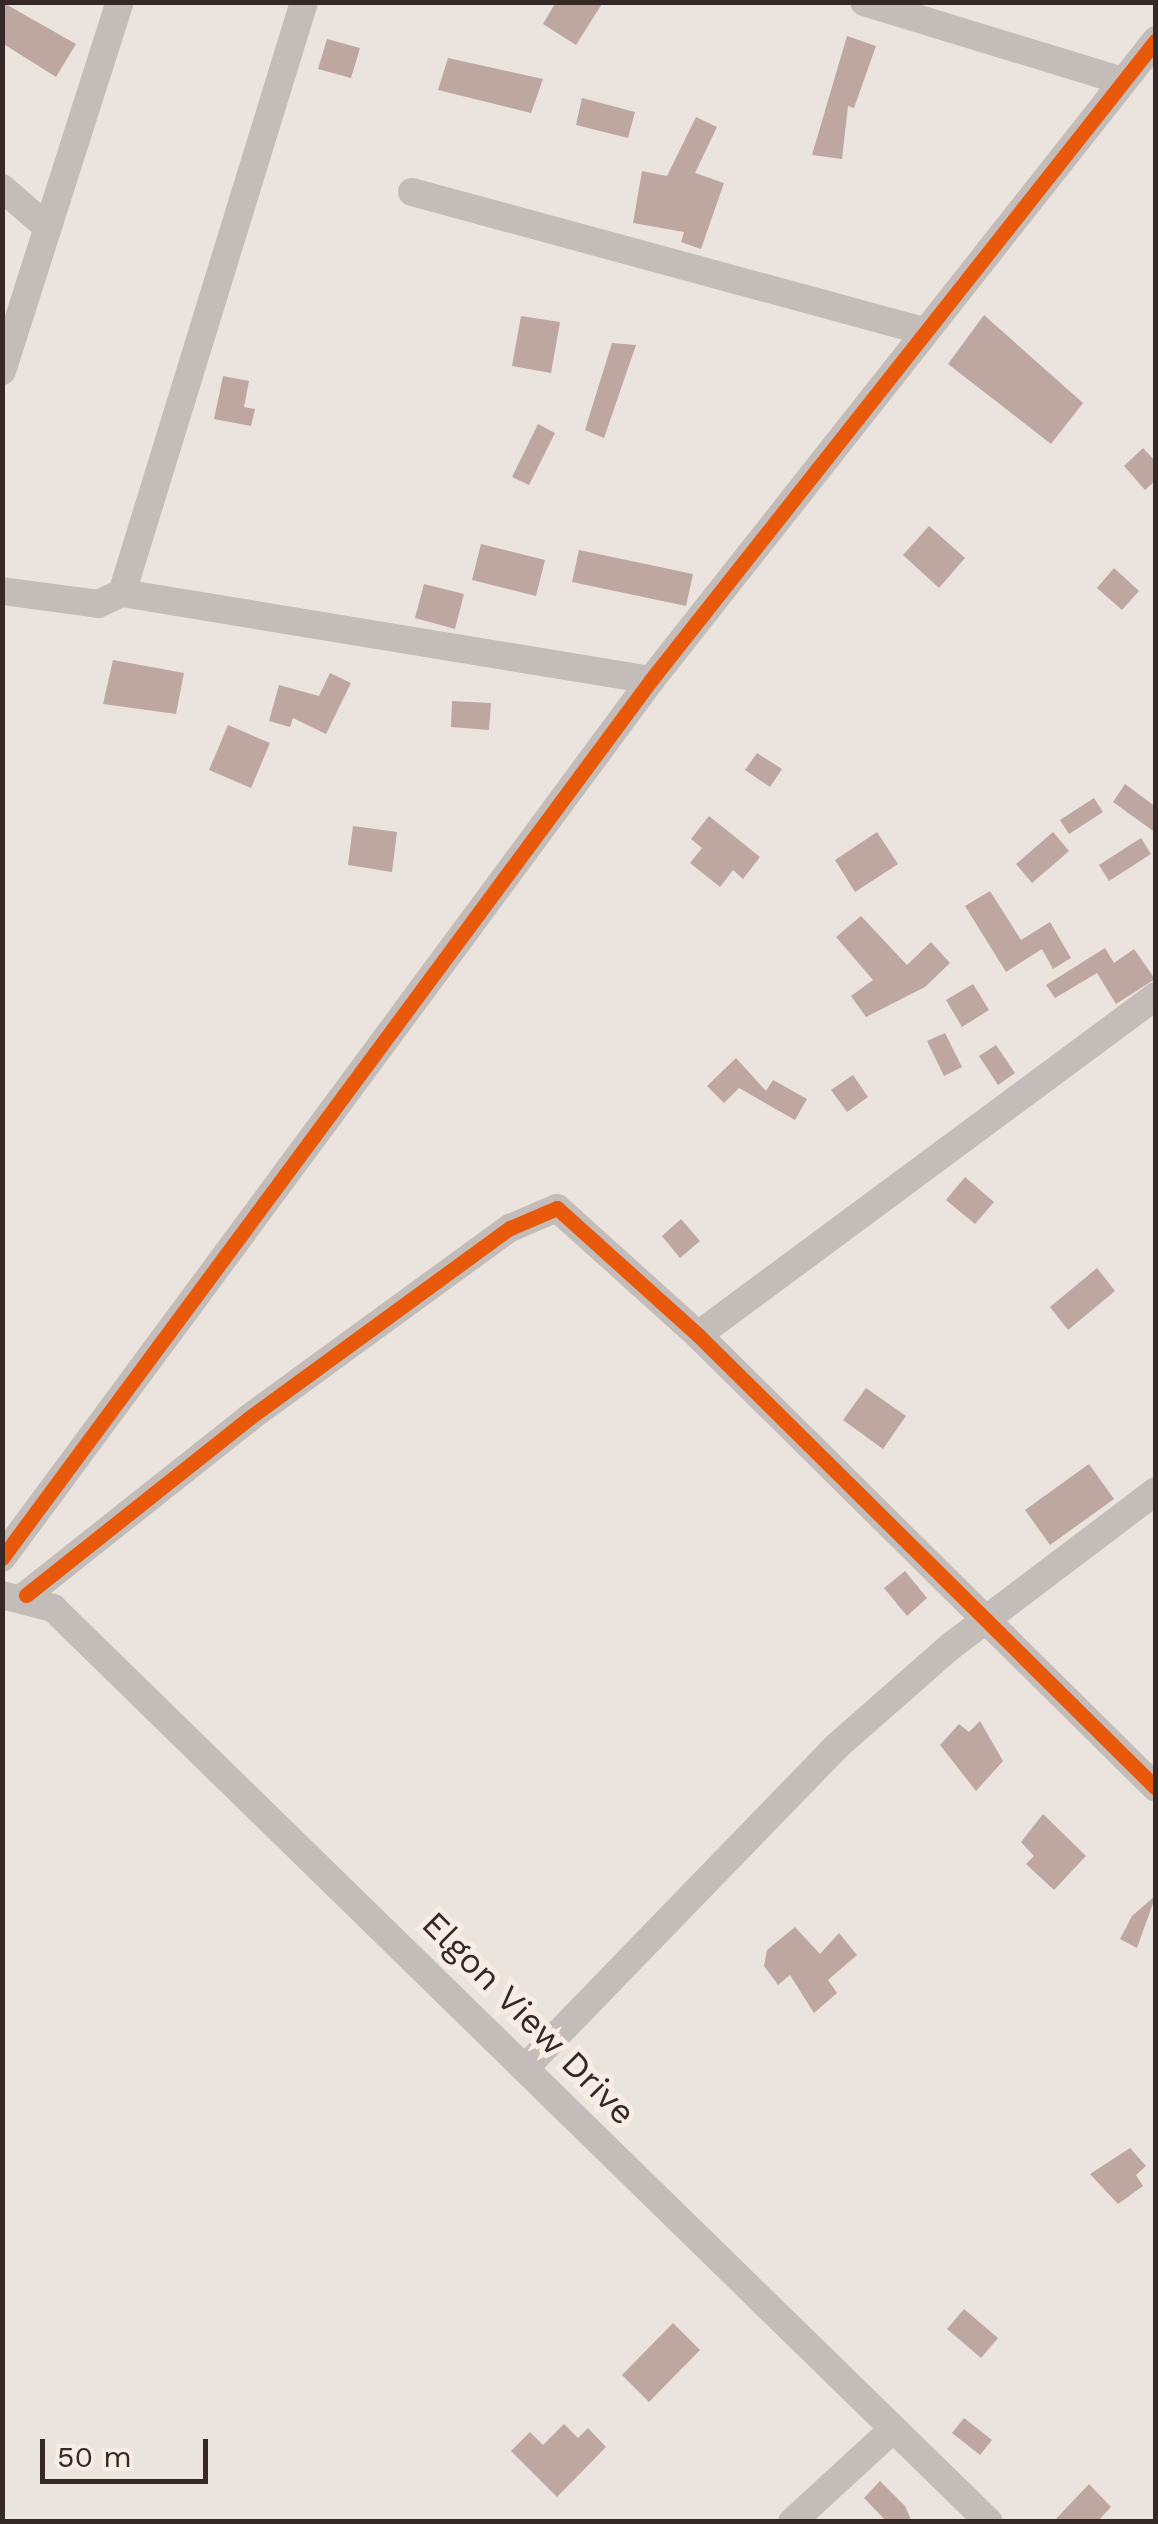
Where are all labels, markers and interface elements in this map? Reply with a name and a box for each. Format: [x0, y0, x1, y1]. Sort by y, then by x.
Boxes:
street label: Elgon View Drive [413, 1902, 645, 2134]
scale bar [45, 2419, 212, 2481]
text: 50 m [57, 2439, 132, 2474]

